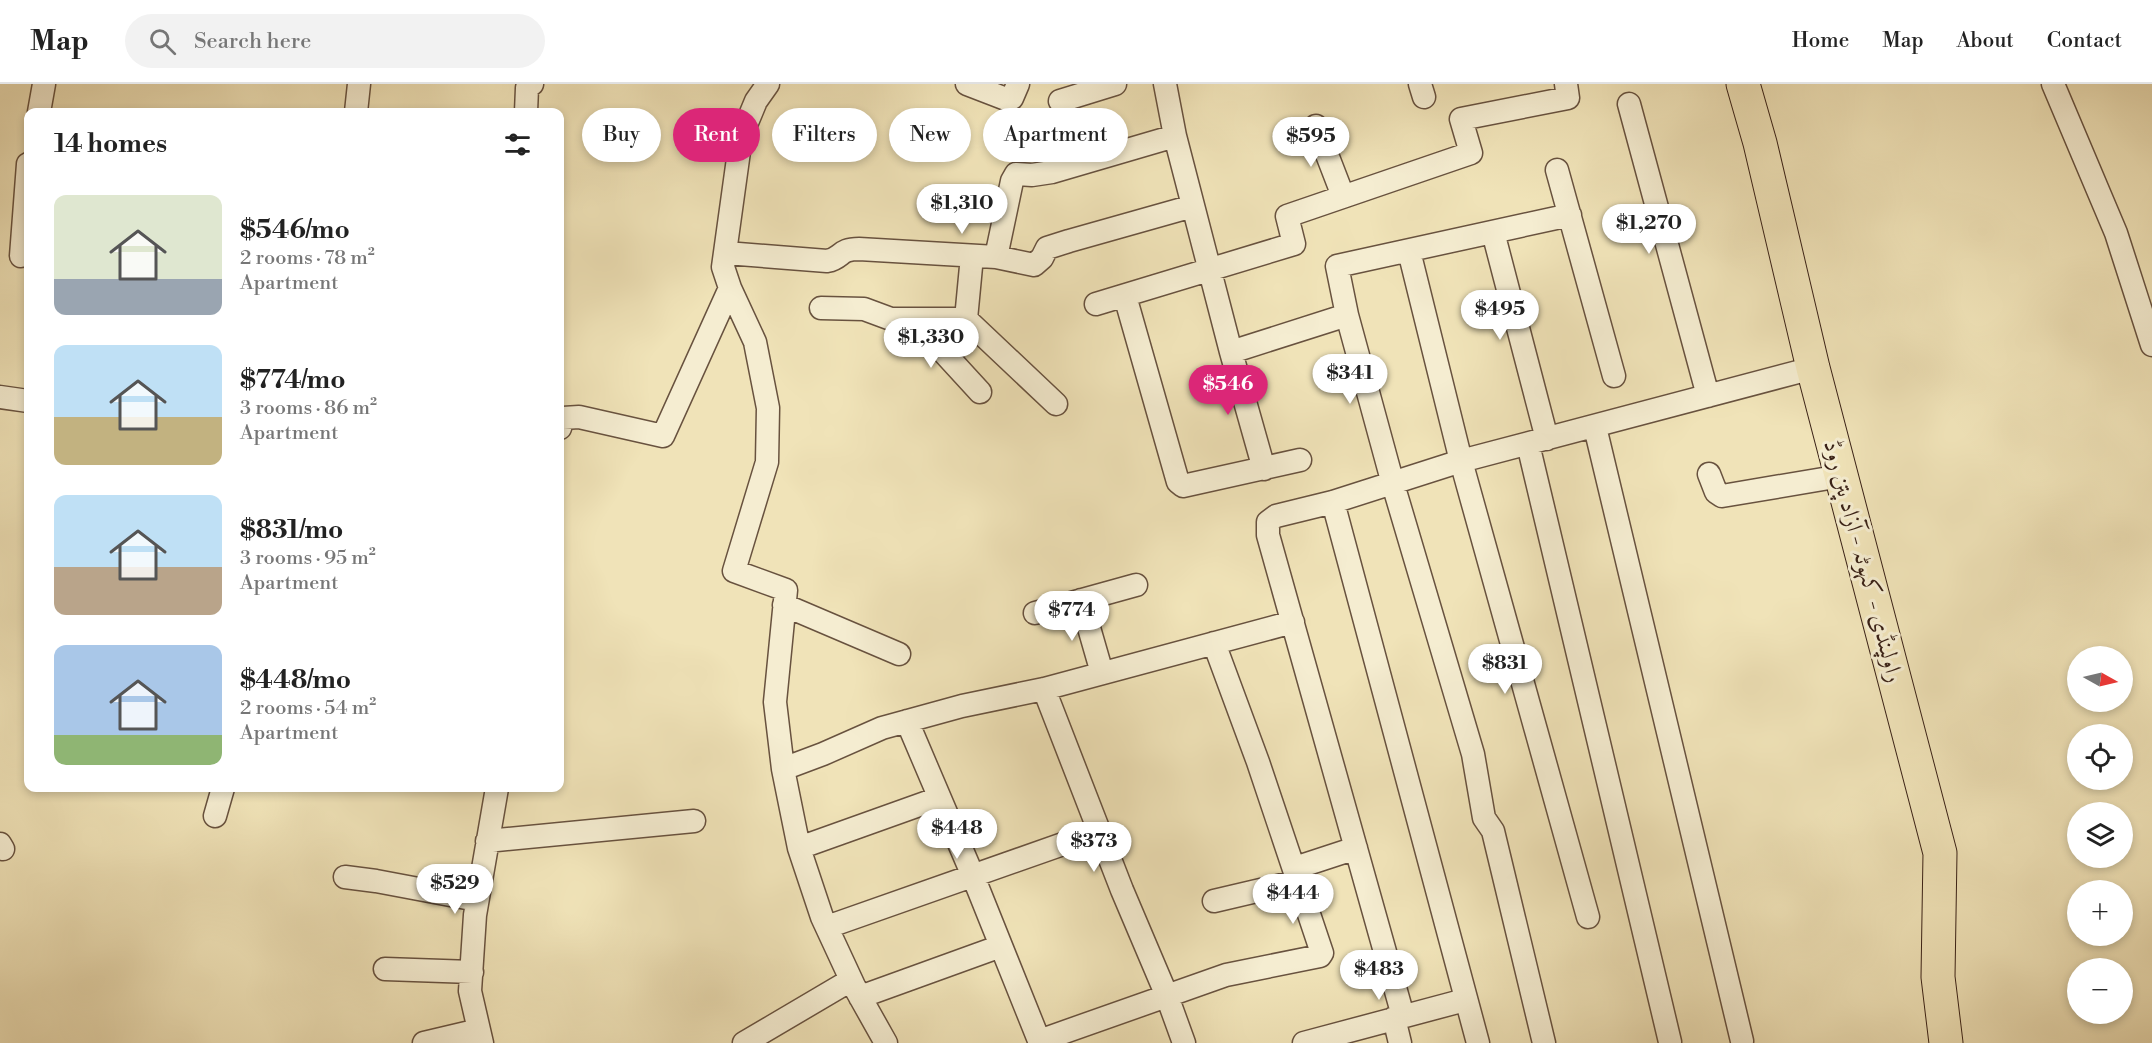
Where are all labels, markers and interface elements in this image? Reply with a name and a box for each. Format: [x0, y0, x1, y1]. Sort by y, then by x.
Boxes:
search box [125, 14, 545, 68]
text: Map [30, 24, 89, 59]
icon: search [146, 25, 179, 58]
text: Search here [194, 28, 311, 55]
text: Home [1792, 28, 1849, 54]
text: Map [1882, 28, 1924, 54]
text: About [1957, 28, 2014, 54]
text: Contact [2047, 28, 2122, 54]
chip: Buy [582, 108, 661, 162]
chip: Rent [673, 108, 760, 162]
chip: Filters [772, 108, 877, 162]
chip: New [889, 108, 971, 162]
chip: Apartment [983, 108, 1128, 162]
pin: $595 [1275, 117, 1347, 168]
text: $595 [1286, 124, 1336, 149]
text: 14 homes [54, 128, 167, 160]
icon: filters [501, 128, 534, 161]
pin: $1,310 [913, 184, 1011, 235]
text: $1,310 [931, 191, 993, 216]
pin: $1,270 [1600, 204, 1698, 255]
text: $1,270 [1616, 211, 1682, 236]
text: $546/mo [240, 214, 350, 246]
icon: home [102, 219, 174, 291]
text: 2 rooms · 78 m² [240, 246, 375, 271]
text: Apartment [240, 271, 338, 296]
pin: $495 [1464, 290, 1536, 341]
text: $495 [1475, 297, 1525, 322]
pin: $1,330 [882, 318, 980, 369]
text: $1,330 [898, 325, 964, 350]
pin: $341 [1314, 354, 1386, 405]
text: $341 [1327, 361, 1374, 386]
text: $774/mo [240, 364, 345, 396]
pin: $546 [1192, 365, 1264, 416]
icon: home [102, 369, 174, 441]
text: $546 [1203, 372, 1253, 397]
text: 3 rooms · 86 m² [240, 396, 377, 421]
text: Apartment [240, 421, 338, 446]
street label: راولپنڈی - کہوٹہ - آزاد پتن روڈ [1815, 437, 1910, 686]
text: $831/mo [240, 514, 343, 546]
icon: home [102, 519, 174, 591]
text: 3 rooms · 95 m² [240, 546, 376, 571]
text: Apartment [240, 571, 338, 596]
pin: $774 [1036, 591, 1108, 642]
text: $774 [1048, 598, 1096, 623]
pin: $831 [1469, 644, 1541, 695]
north arrow [2067, 646, 2133, 712]
map controls [2067, 646, 2133, 1024]
text: $831 [1482, 651, 1528, 676]
text: $448/mo [240, 664, 351, 696]
icon: home [102, 669, 174, 741]
text: 2 rooms · 54 m² [240, 696, 376, 721]
text: Apartment [240, 721, 338, 746]
button: locate [2067, 724, 2133, 790]
button: layers [2067, 802, 2133, 868]
pin: $448 [921, 809, 993, 860]
text: $448 [931, 816, 983, 841]
pin: $373 [1058, 822, 1130, 873]
text: $373 [1070, 829, 1118, 854]
pin: $529 [419, 864, 491, 915]
text: $529 [430, 871, 480, 896]
pin: $444 [1257, 874, 1329, 925]
button: + [2067, 880, 2133, 946]
text: $444 [1267, 881, 1319, 906]
pin: $483 [1343, 950, 1415, 1001]
text: $483 [1354, 957, 1404, 982]
button: − [2067, 958, 2133, 1024]

